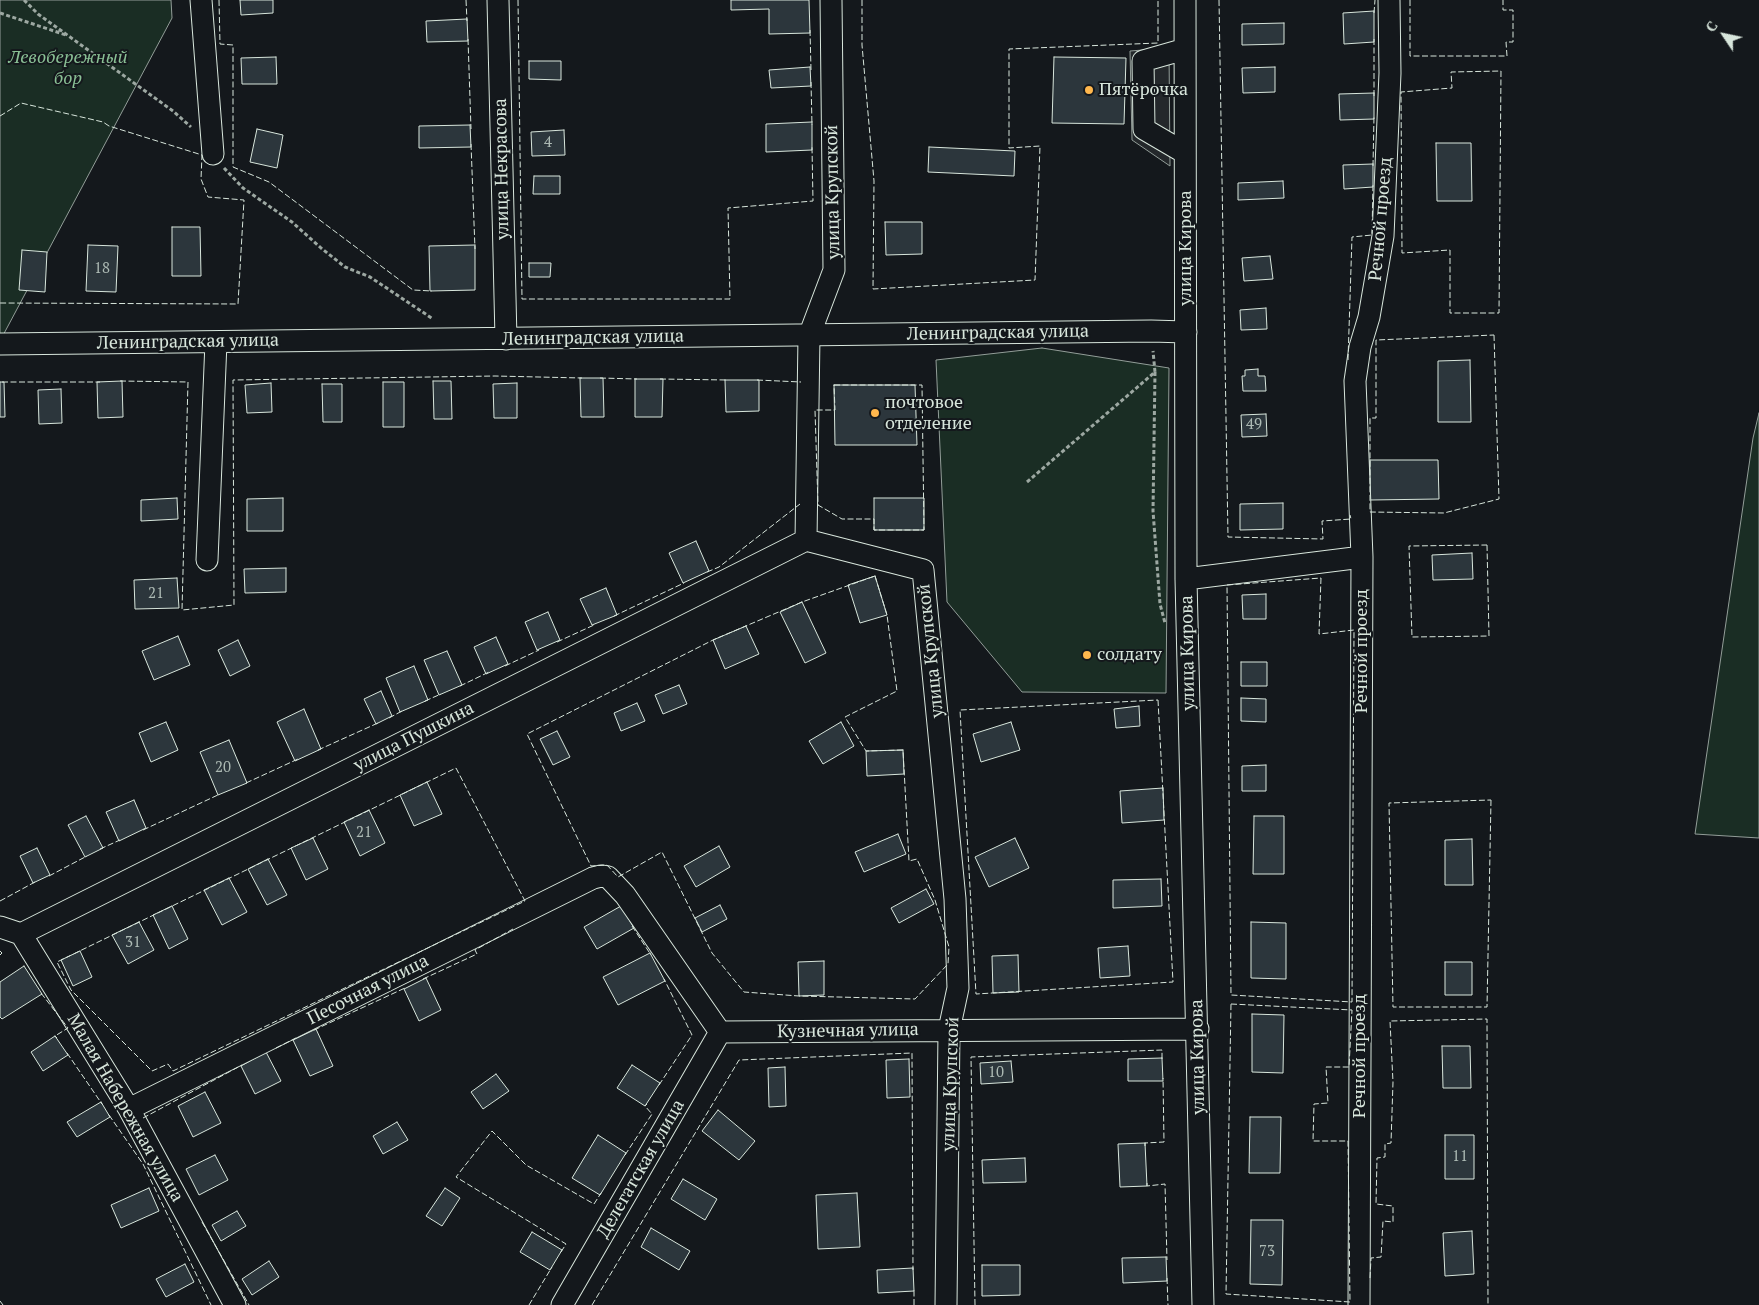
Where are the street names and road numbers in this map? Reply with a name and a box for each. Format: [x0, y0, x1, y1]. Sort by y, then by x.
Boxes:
street label: улица Некрасова [490, 98, 514, 240]
street label: улица Крупской [821, 125, 845, 259]
street label: Речной проезд [1365, 156, 1397, 282]
street label: улица Кирова [1175, 190, 1197, 306]
street label: Ленинградская улица [907, 321, 1089, 345]
street label: Ленинградская улица [502, 326, 684, 350]
street label: Ленинградская улица [97, 330, 279, 354]
street label: улица Крупской [913, 583, 949, 719]
street label: Речной проезд [1351, 589, 1373, 713]
street label: улица Кирова [1176, 595, 1200, 711]
street label: улица Пушкина [350, 697, 478, 777]
street label: Песочная улица [304, 950, 432, 1030]
street label: Речной проезд [1349, 994, 1371, 1118]
street label: улица Кирова [1186, 999, 1210, 1115]
street label: Малая Набережная улица [62, 1010, 188, 1206]
street label: улица Крупской [938, 1016, 964, 1152]
street label: Кузнечная улица [777, 1019, 919, 1043]
street label: Делегатская улица [593, 1096, 689, 1242]

